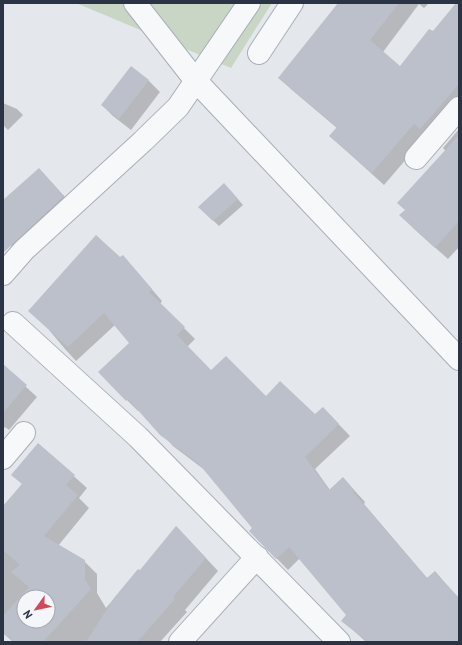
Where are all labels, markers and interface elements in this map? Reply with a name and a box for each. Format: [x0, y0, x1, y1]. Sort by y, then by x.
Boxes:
north arrow [16, 589, 56, 629]
text: N [20, 608, 35, 621]

